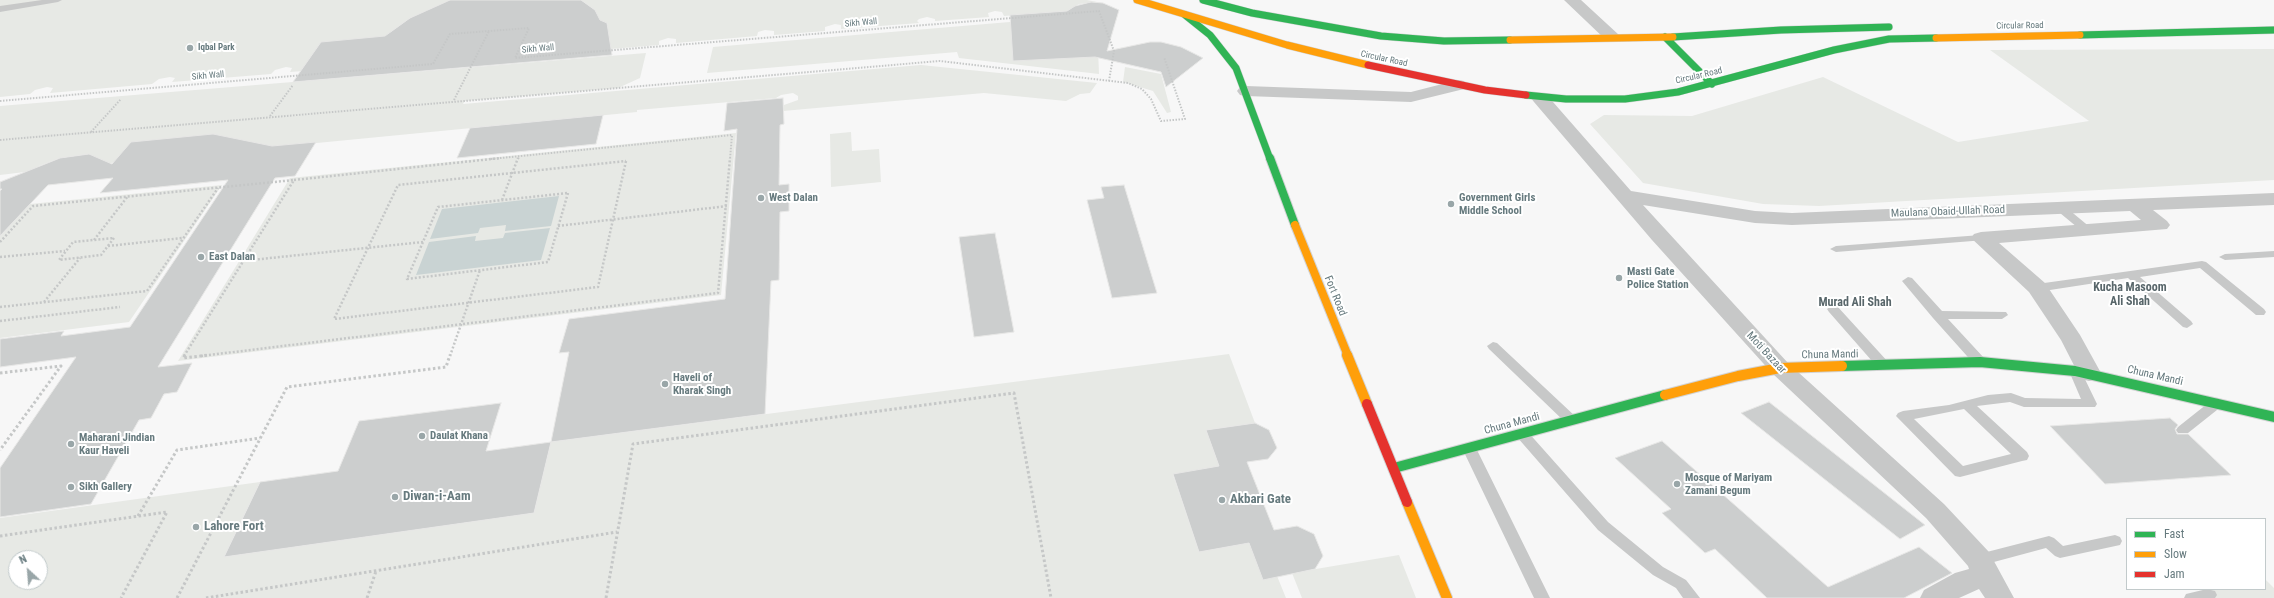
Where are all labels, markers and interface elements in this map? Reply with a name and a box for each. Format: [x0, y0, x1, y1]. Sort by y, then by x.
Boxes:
street label: Sikh Wall [844, 16, 878, 30]
street label: Circular Road [1996, 20, 2044, 32]
street label: Sikh Wall [521, 42, 555, 56]
marker: Iqbal Park [185, 43, 195, 53]
place label: Iqbal Park [198, 43, 235, 53]
street label: Circular Road [1360, 49, 1408, 69]
street label: Circular Road [1675, 65, 1723, 87]
street label: Sikh Wall [191, 69, 225, 83]
place label: West Dalan [769, 191, 818, 205]
place label: Government Girls Middle School [1459, 191, 1535, 217]
marker: West Dalan [756, 193, 766, 203]
marker: Government Girls Middle School [1446, 199, 1456, 209]
street label: Maulana Obaid-Ullah Road [1891, 203, 2005, 221]
place label: East Dalan [209, 250, 255, 264]
marker: East Dalan [196, 252, 206, 262]
place label: Masti Gate Police Station [1627, 265, 1689, 291]
marker: Masti Gate Police Station [1614, 273, 1624, 283]
street label: Fort Road [1321, 274, 1349, 318]
district label: Kucha Masoom Ali Shah [2093, 281, 2167, 309]
district label: Murad Ali Shah [1818, 296, 1892, 310]
street label: Moti Bazaar [1743, 329, 1789, 377]
street label: Chuna Mandi [1801, 348, 1859, 362]
street label: Chuna Mandi [2126, 363, 2184, 389]
place label: Haveli of Kharak Singh [673, 371, 731, 397]
marker: Haveli of Kharak Singh [660, 379, 670, 389]
street label: Chuna Mandi [1483, 410, 1541, 438]
place label: Daulat Khana [430, 429, 488, 443]
place label: Maharani Jindian Kaur Haveli [79, 431, 155, 457]
marker: Daulat Khana [417, 431, 427, 441]
marker: Maharani Jindian Kaur Haveli [66, 439, 76, 449]
place label: Mosque of Mariyam Zamani Begum [1685, 471, 1772, 497]
marker: Mosque of Mariyam Zamani Begum [1672, 479, 1682, 489]
place label: Sikh Gallery [79, 480, 132, 494]
marker: Sikh Gallery [66, 482, 76, 492]
place label: Diwan-i-Aam [403, 489, 471, 505]
marker: Diwan-i-Aam [390, 492, 400, 502]
place label: Akbari Gate [1230, 492, 1291, 508]
marker: Akbari Gate [1217, 495, 1227, 505]
legend [2126, 518, 2266, 590]
place label: Lahore Fort [204, 519, 264, 535]
marker: Lahore Fort [191, 522, 201, 532]
text: Fast [2164, 527, 2184, 541]
text: Slow [2164, 547, 2187, 561]
north arrow [8, 550, 48, 590]
text: N [17, 552, 29, 567]
text: Jam [2164, 567, 2185, 581]

